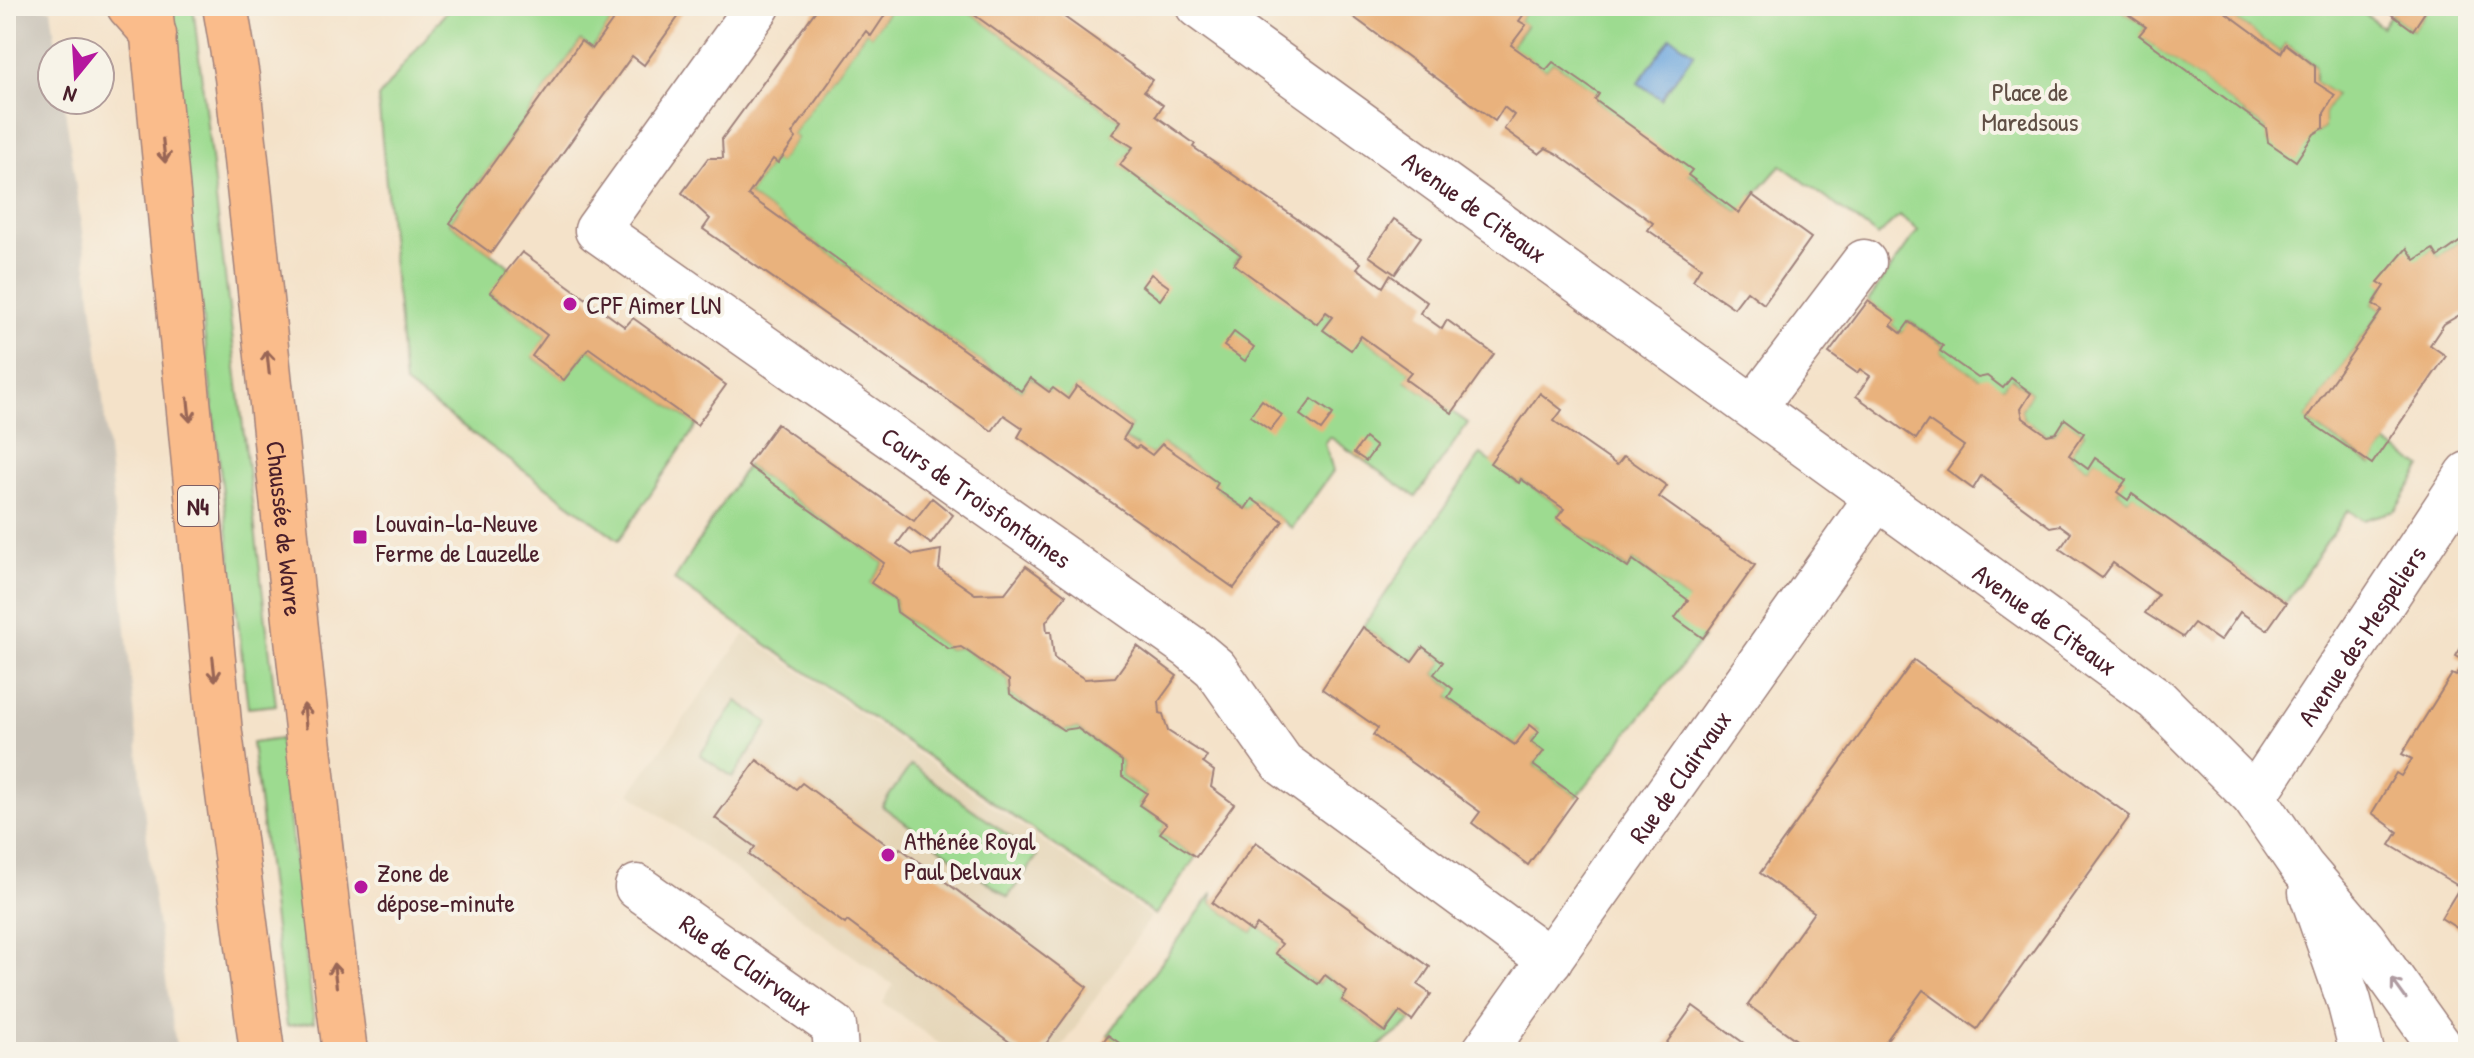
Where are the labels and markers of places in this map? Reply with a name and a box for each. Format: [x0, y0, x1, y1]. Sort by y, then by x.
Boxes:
place label: CPF Aimer LlN [586, 287, 721, 322]
marker: CPF Aimer LlN [561, 295, 579, 313]
place label: Louvain-la-Neuve Ferme de Lauzelle [375, 505, 540, 570]
marker: Louvain-la-Neuve Ferme de Lauzelle [351, 528, 369, 546]
place label: Athénée Royal Paul Delvaux [904, 823, 1036, 888]
marker: Athénée Royal Paul Delvaux [879, 846, 897, 864]
place label: Zone de dépose-minute [377, 855, 515, 920]
marker: Zone de dépose-minute [352, 878, 370, 896]

